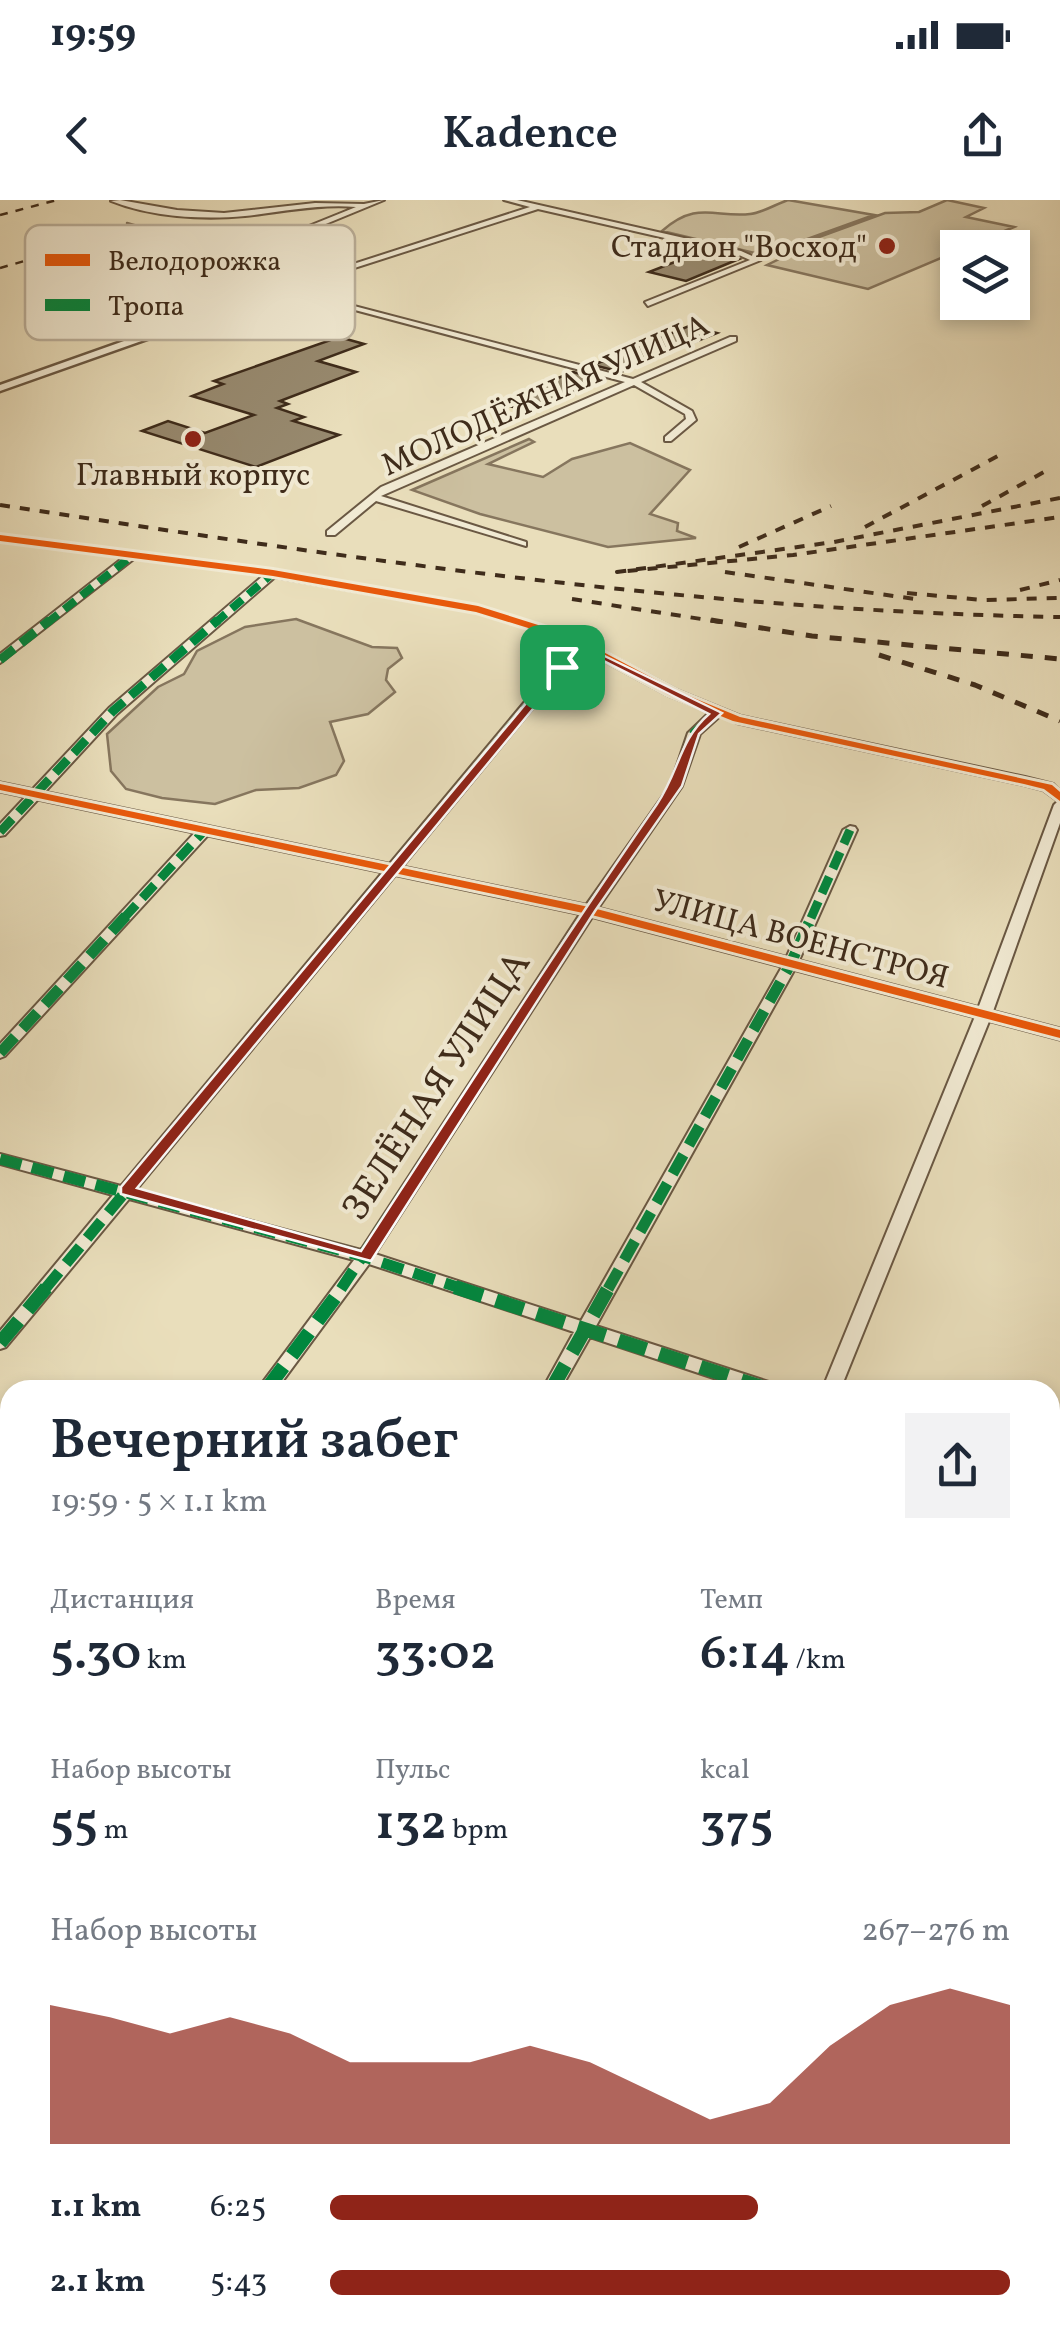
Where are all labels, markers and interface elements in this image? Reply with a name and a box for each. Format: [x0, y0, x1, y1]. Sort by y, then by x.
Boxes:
text: 19:59 [50, 9, 136, 62]
text: Kadence [442, 104, 618, 167]
icon: back [50, 108, 105, 163]
icon: share [955, 108, 1010, 163]
legend [25, 225, 355, 340]
place label: Стадион "Восход" [611, 227, 867, 271]
map controls [940, 230, 1030, 320]
button: layers [940, 230, 1030, 320]
marker: Стадион "Восход" [876, 235, 898, 257]
text: Велодорожка [108, 243, 281, 282]
text: Тропа [108, 288, 184, 327]
street label: МОЛОДЁЖНАЯ УЛИЦА [375, 305, 717, 489]
marker: Главный корпус [182, 428, 204, 450]
place label: Главный корпус [76, 455, 310, 499]
pin [520, 625, 605, 710]
icon: arrive [535, 640, 590, 695]
street label: УЛИЦА ВОЕНСТРОЯ [647, 880, 953, 1002]
street label: ЗЕЛЁНАЯ УЛИЦА [331, 942, 545, 1232]
text: Вечерний забег [50, 1405, 458, 1481]
button: share [905, 1413, 1010, 1518]
text: 19:59 · 5 × 1.1 km [50, 1481, 267, 1525]
text: Дистанция [50, 1581, 194, 1620]
text: Время [375, 1581, 456, 1620]
text: Темп [700, 1581, 763, 1620]
text: 5.30 [50, 1620, 141, 1690]
text: 33:02 [375, 1620, 496, 1690]
text: 6:14 [700, 1620, 790, 1690]
text: km [141, 1641, 187, 1680]
text: /km [790, 1641, 846, 1680]
text: Набор высоты [50, 1751, 231, 1790]
text: Пульс [375, 1751, 451, 1790]
text: kcal [700, 1751, 750, 1790]
text: 55 [50, 1790, 98, 1860]
text: 132 [375, 1790, 447, 1860]
text: 375 [700, 1790, 774, 1860]
text: m [98, 1811, 129, 1850]
text: bpm [447, 1811, 508, 1850]
text: Набор высоты [50, 1910, 257, 1954]
text: 267–276 m [861, 1910, 1010, 1954]
text: 1.1 km [50, 2186, 142, 2230]
text: 6:25 [210, 2186, 266, 2230]
text: 2.1 km [50, 2261, 145, 2305]
text: 5:43 [210, 2261, 267, 2305]

